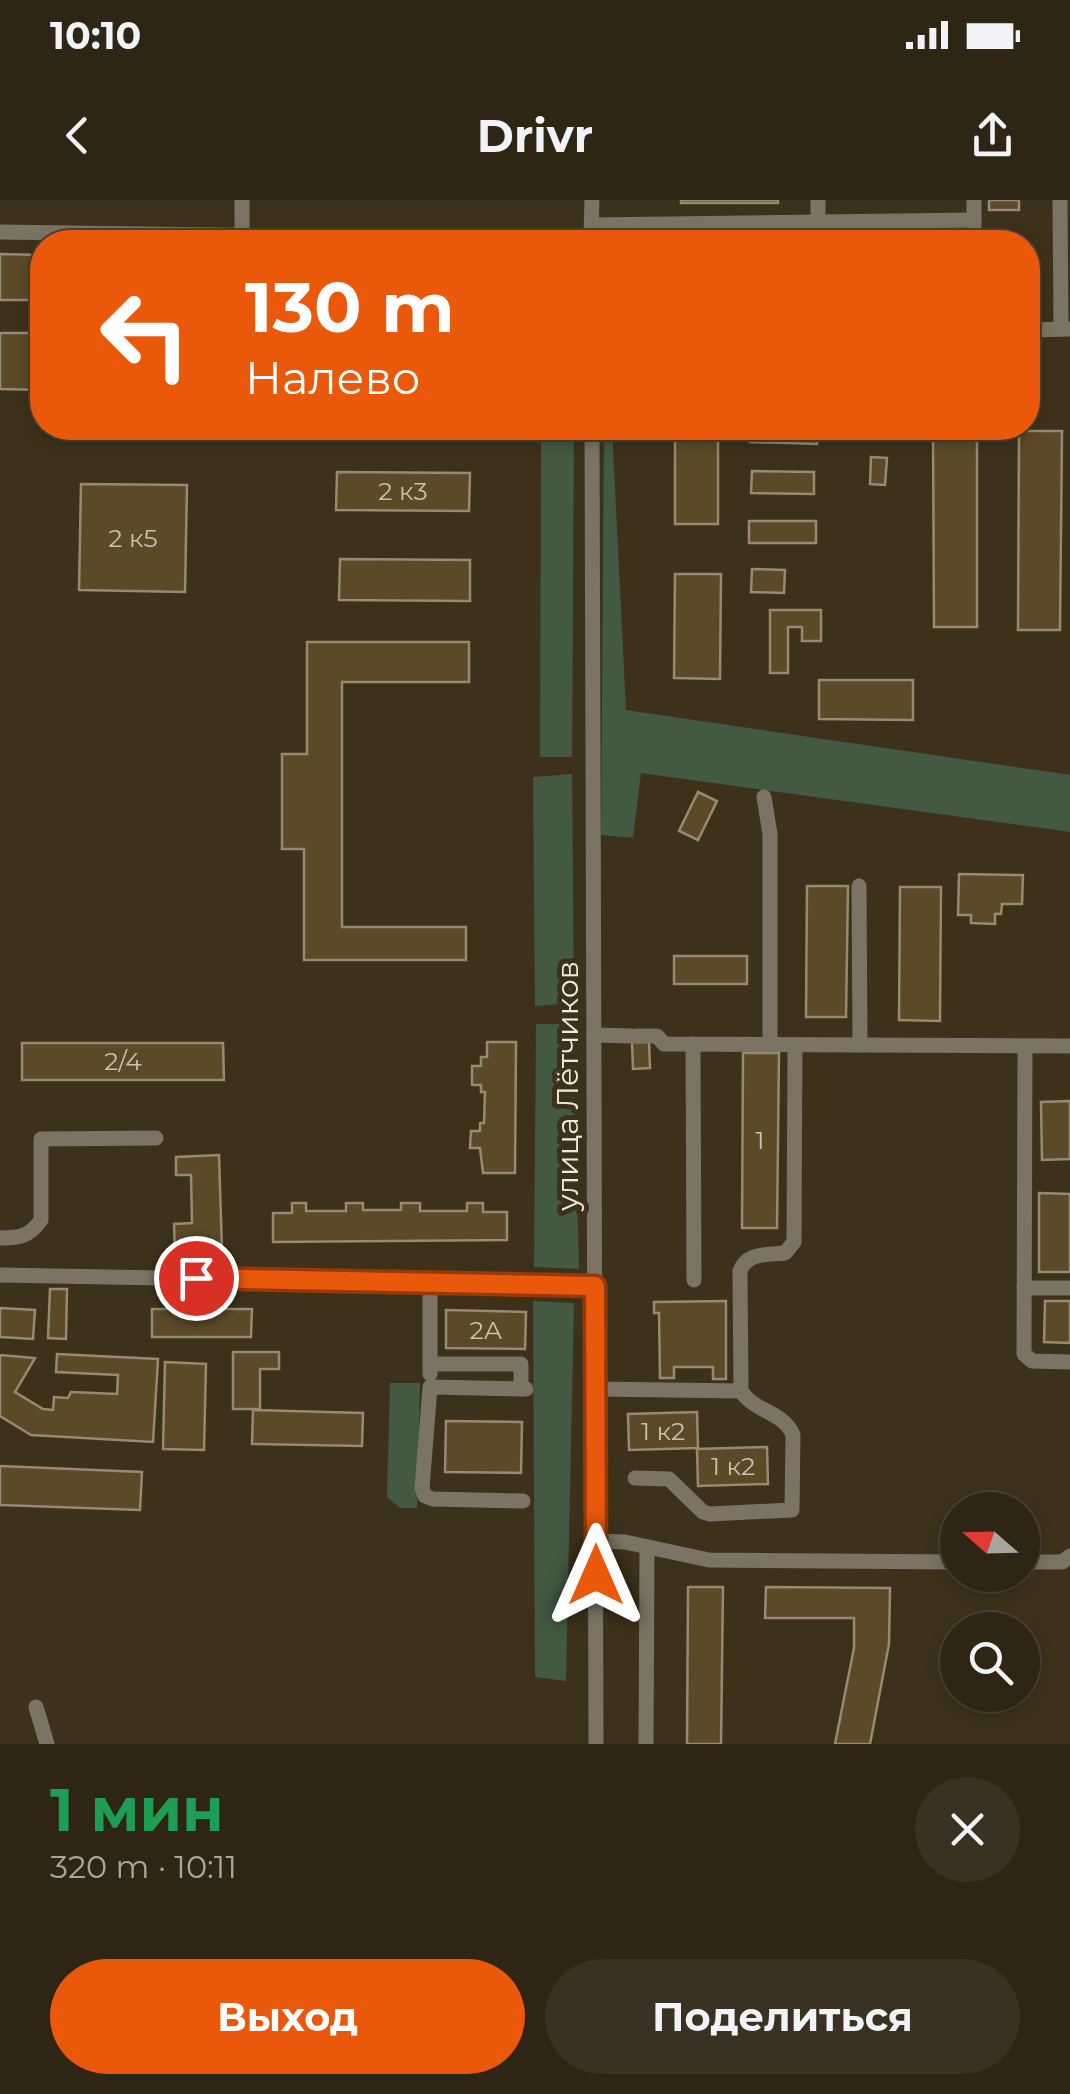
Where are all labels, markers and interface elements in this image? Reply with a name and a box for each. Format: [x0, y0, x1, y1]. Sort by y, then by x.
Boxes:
text: 10:10 [50, 12, 141, 59]
icon: back [50, 108, 105, 163]
text: Drivr [477, 108, 593, 163]
icon: share [965, 108, 1020, 163]
text: 130 m [245, 264, 455, 350]
icon: left [80, 270, 210, 400]
text: Налево [245, 350, 420, 405]
house number: 2 к3 [378, 476, 428, 506]
house number: 2 к5 [108, 523, 158, 553]
street label: улица Лётчиков [549, 961, 586, 1212]
house number: 2/4 [104, 1046, 142, 1076]
house number: 1 [755, 1125, 765, 1155]
pin [154, 1236, 239, 1321]
icon: arrive [169, 1251, 224, 1306]
house number: 2А [470, 1315, 503, 1345]
house number: 1 к2 [641, 1416, 685, 1446]
house number: 1 к2 [711, 1451, 755, 1481]
north arrow [940, 1492, 1040, 1592]
map controls [940, 1492, 1040, 1712]
position arrow [544, 1523, 648, 1627]
button: search [940, 1612, 1040, 1712]
text: 1 мин [50, 1773, 224, 1846]
button: close [915, 1777, 1020, 1882]
text: 320 m · 10:11 [50, 1847, 237, 1886]
button: Выход [50, 1959, 525, 2074]
button: Поделиться [545, 1959, 1020, 2074]

